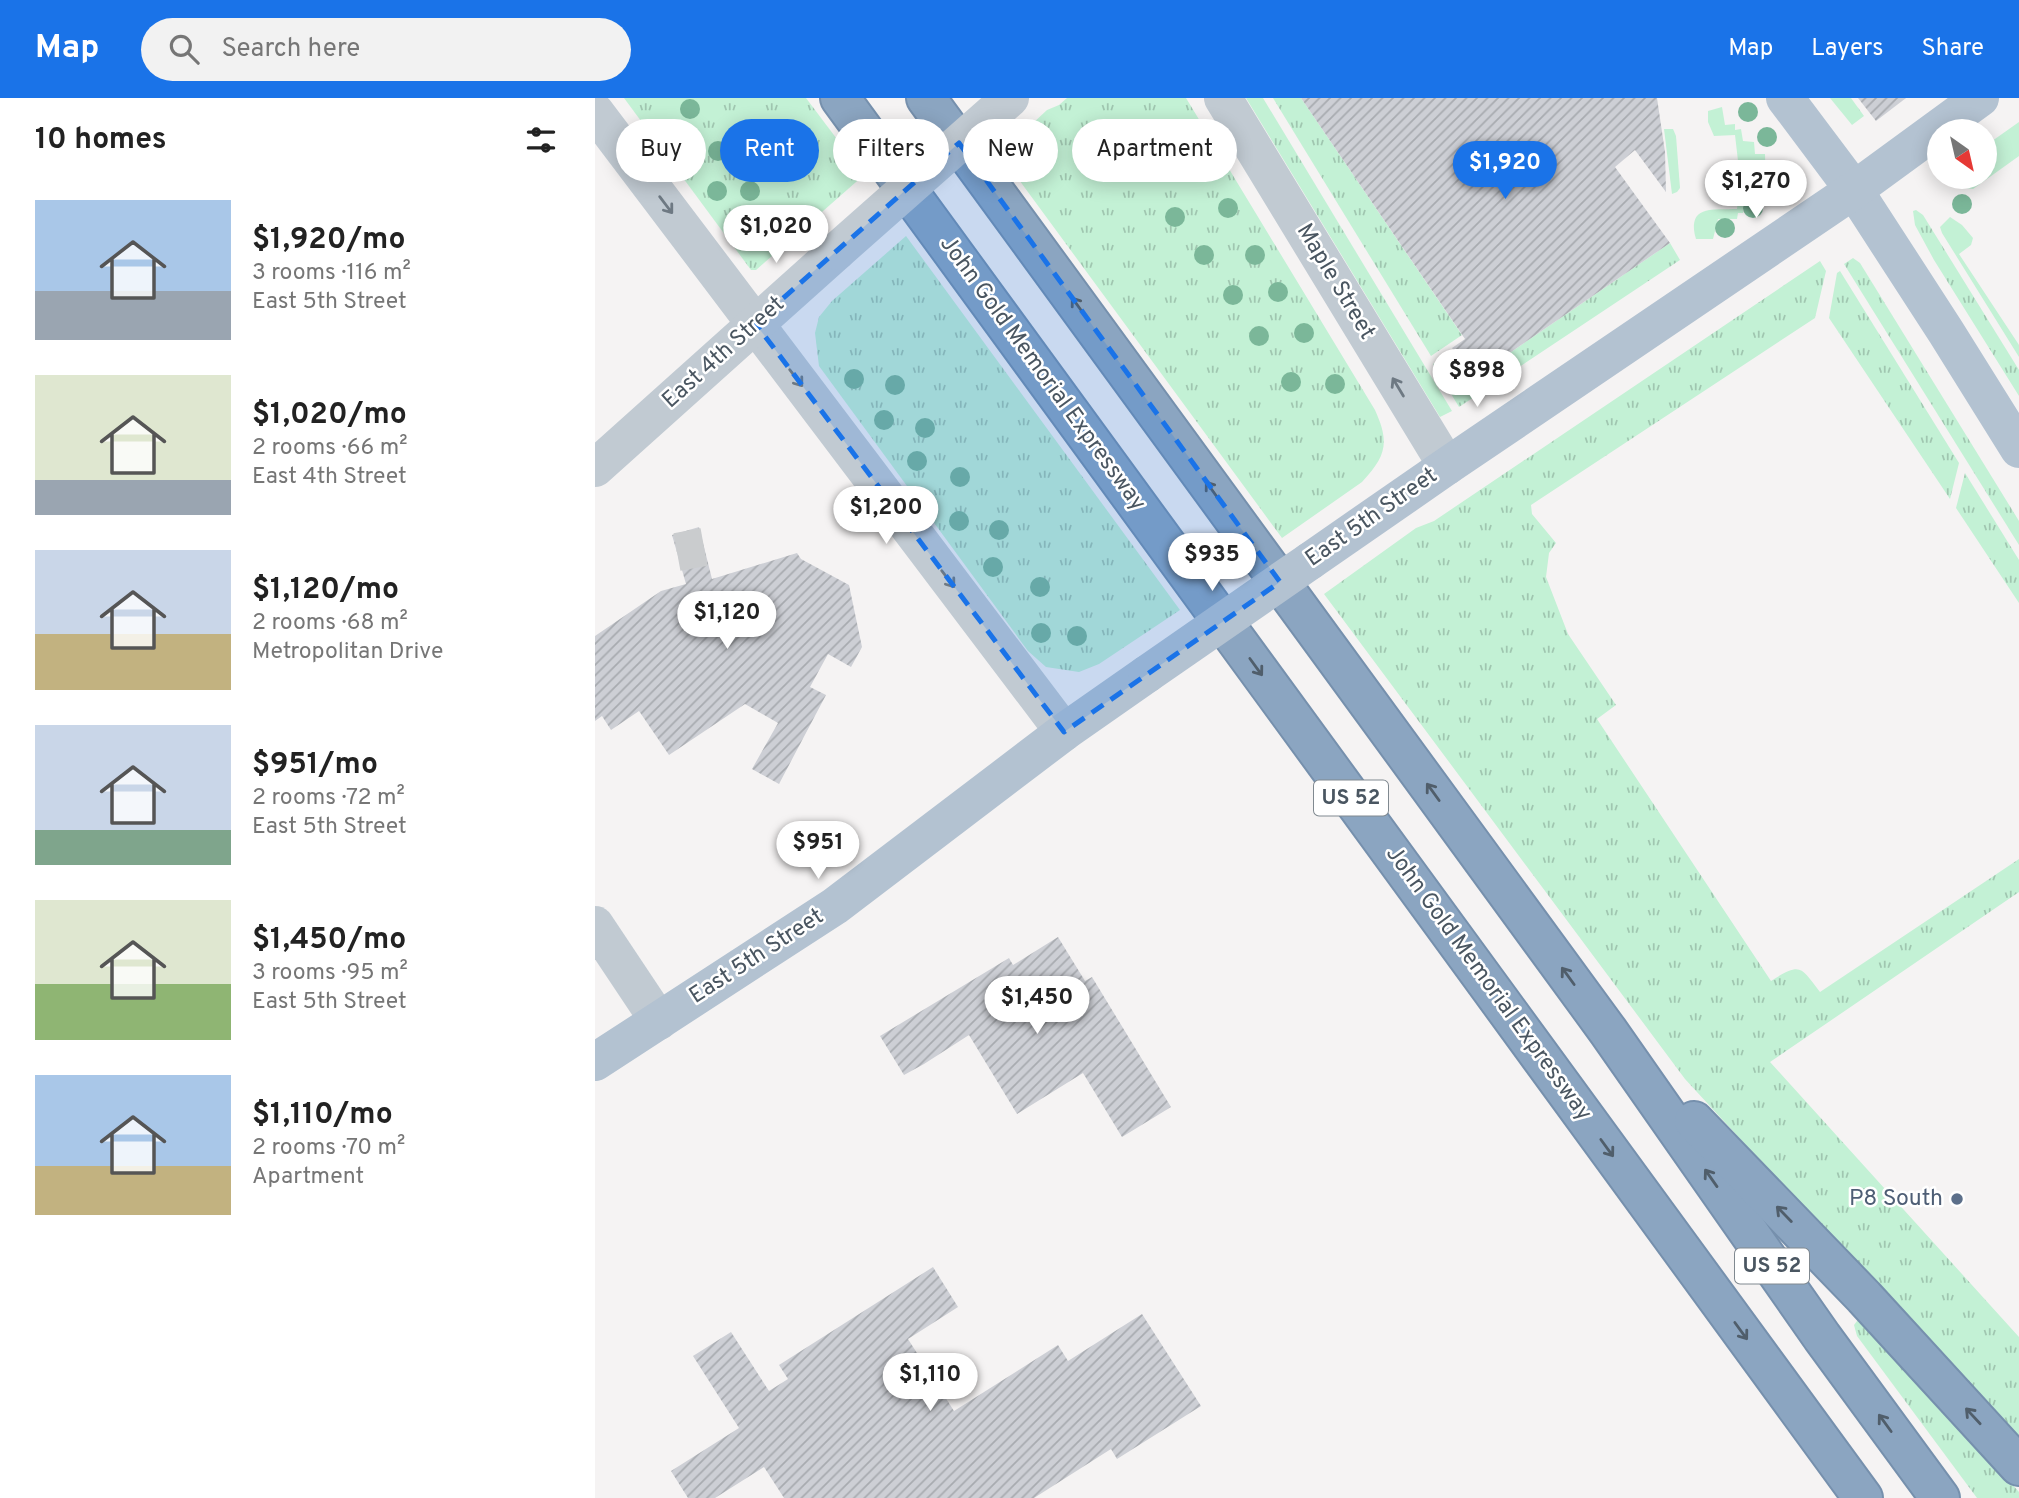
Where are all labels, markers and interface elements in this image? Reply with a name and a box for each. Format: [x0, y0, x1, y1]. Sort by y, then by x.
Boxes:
search box [141, 18, 631, 81]
text: Map [35, 28, 99, 70]
icon: search [165, 30, 203, 68]
text: Search here [221, 33, 360, 66]
text: Map [1728, 34, 1773, 64]
text: Layers [1811, 34, 1883, 64]
text: Share [1921, 34, 1984, 64]
chip: Buy [616, 119, 706, 182]
chip: Rent [720, 119, 819, 182]
chip: Filters [833, 119, 949, 182]
chip: New [963, 119, 1058, 182]
chip: Apartment [1072, 119, 1237, 182]
north arrow [1927, 119, 1997, 189]
map controls [1927, 119, 1997, 189]
icon: filters [522, 121, 560, 159]
text: 10 homes [35, 122, 166, 159]
pin: $1,920 [1448, 141, 1562, 201]
text: $1,920 [1469, 149, 1541, 178]
pin: $1,270 [1699, 160, 1813, 220]
text: $1,270 [1721, 168, 1791, 197]
one-way arrow [658, 196, 673, 214]
pin: $1,020 [719, 206, 833, 265]
text: $1,020 [739, 213, 813, 242]
street label: Maple Street [1289, 219, 1381, 345]
text: $1,920/mo [252, 222, 406, 259]
icon: home [91, 228, 175, 312]
street label: John Gold Memorial Expressway [932, 231, 1152, 517]
text: 3 rooms · 116 m² [252, 259, 411, 288]
text: East 5th Street [252, 288, 407, 317]
street label: East 4th Street [657, 290, 791, 416]
one-way arrow [1071, 297, 1085, 316]
pin: $898 [1436, 350, 1518, 409]
text: $898 [1449, 357, 1505, 386]
one-way arrow [789, 368, 804, 386]
one-way arrow [1391, 377, 1405, 397]
text: $1,020/mo [252, 397, 407, 434]
icon: home [91, 403, 175, 487]
text: 2 rooms · 66 m² [252, 434, 408, 463]
street label: East 5th Street [1300, 462, 1444, 574]
text: East 4th Street [252, 463, 407, 492]
one-way arrow [1205, 481, 1220, 500]
pin: $1,200 [829, 486, 943, 546]
text: $1,200 [849, 494, 923, 523]
pin: $935 [1171, 533, 1253, 593]
text: $935 [1184, 541, 1240, 570]
one-way arrow [941, 569, 956, 587]
text: $1,120/mo [252, 572, 399, 609]
icon: home [91, 578, 175, 662]
pin: $1,120 [670, 592, 784, 651]
text: $1,120 [693, 599, 761, 628]
text: 2 rooms · 68 m² [252, 609, 408, 638]
text: Metropolitan Drive [252, 638, 443, 667]
one-way arrow [1249, 657, 1263, 676]
text: $951/mo [252, 747, 378, 784]
icon: home [91, 753, 175, 837]
road number: US 52 [1314, 780, 1388, 816]
one-way arrow [1426, 783, 1441, 802]
text: 2 rooms · 72 m² [252, 784, 405, 813]
text: East 5th Street [252, 813, 407, 842]
pin: $951 [777, 822, 859, 881]
text: $951 [792, 829, 844, 858]
street label: John Gold Memorial Expressway [1378, 841, 1598, 1127]
street label: East 5th Street [684, 903, 830, 1011]
text: $1,450/mo [252, 922, 406, 959]
icon: home [91, 928, 175, 1012]
text: 3 rooms · 95 m² [252, 959, 408, 988]
one-way arrow [1560, 967, 1575, 986]
pin: $1,450 [980, 976, 1094, 1036]
text: $1,450 [1001, 984, 1073, 1013]
text: East 5th Street [252, 988, 407, 1017]
text: $1,110/mo [252, 1097, 393, 1134]
icon: home [91, 1103, 175, 1187]
text: 2 rooms · 70 m² [252, 1134, 405, 1163]
one-way arrow [1600, 1138, 1614, 1157]
text: Apartment [252, 1163, 364, 1192]
one-way arrow [1704, 1169, 1718, 1188]
place label: P8 South [1849, 1185, 1943, 1214]
marker: P8 South [1949, 1191, 1965, 1207]
one-way arrow [1775, 1206, 1792, 1223]
road number: US 52 [1735, 1248, 1809, 1284]
one-way arrow [1734, 1321, 1749, 1340]
pin: $1,110 [873, 1354, 987, 1413]
text: $1,110 [899, 1361, 961, 1390]
one-way arrow [1964, 1408, 1981, 1425]
one-way arrow [1878, 1414, 1892, 1433]

